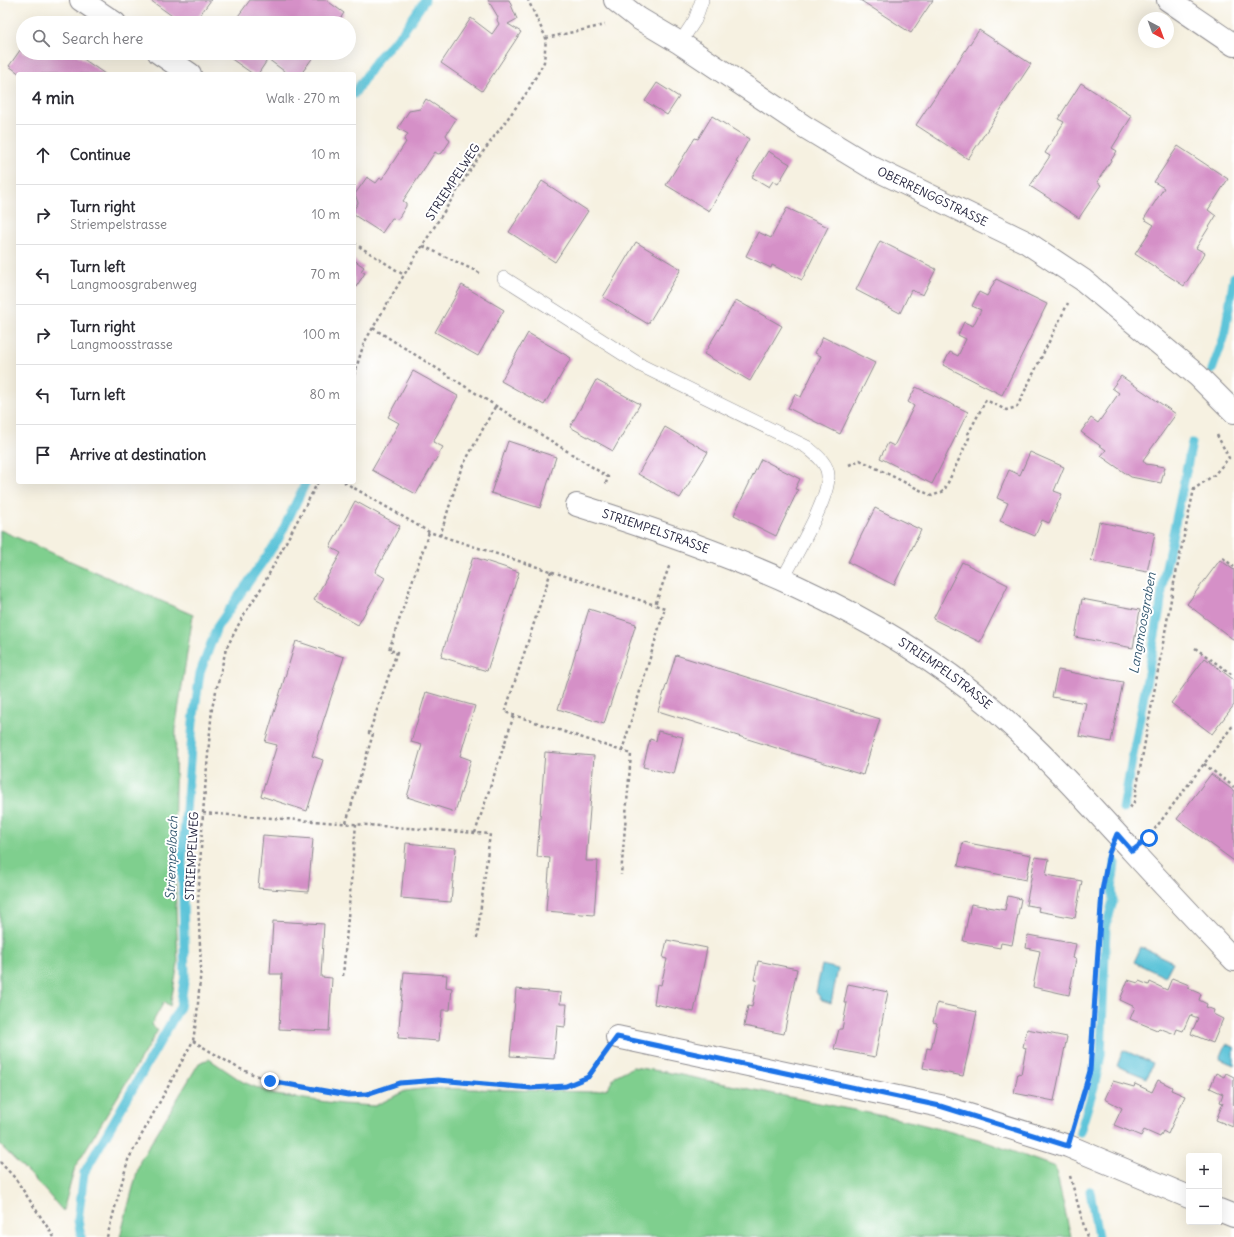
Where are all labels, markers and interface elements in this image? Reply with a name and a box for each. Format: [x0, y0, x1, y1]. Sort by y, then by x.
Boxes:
north arrow [1138, 12, 1174, 48]
search box [16, 16, 356, 60]
icon: search [30, 27, 52, 49]
text: Search here [62, 29, 143, 48]
text: 4 min [32, 87, 74, 109]
text: Walk · 270 m [266, 90, 340, 107]
street label: STRIEMPELWEG [422, 140, 483, 223]
icon: ahead [32, 144, 54, 166]
text: Continue [70, 145, 131, 164]
text: 10 m [312, 146, 340, 163]
street label: OBERRENGGSTRASSE [875, 163, 990, 229]
text: Turn right [70, 197, 135, 216]
icon: right [32, 204, 54, 226]
text: 10 m [312, 206, 340, 223]
text: Striempelstrasse [70, 216, 167, 233]
text: Turn left [70, 257, 125, 276]
icon: left [32, 264, 54, 286]
text: 70 m [311, 266, 340, 283]
text: Langmoosgrabenweg [70, 276, 197, 293]
text: Turn right [70, 317, 135, 336]
icon: right [32, 324, 54, 346]
text: 100 m [303, 326, 340, 343]
text: Langmoosstrasse [70, 336, 173, 353]
icon: left [32, 384, 54, 406]
text: Turn left [70, 385, 125, 404]
text: 80 m [309, 386, 340, 403]
icon: arrive [32, 444, 54, 466]
text: Arrive at destination [70, 445, 206, 464]
street label: STRIEMPELSTRASSE [600, 505, 711, 556]
water label: Langmoosgraben [1125, 571, 1160, 675]
street label: STRIEMPELSTRASSE [896, 634, 995, 712]
street label: STRIEMPELWEG [182, 811, 201, 901]
water label: Striempelbach [162, 815, 181, 900]
route start [1140, 829, 1158, 847]
route end [261, 1072, 279, 1090]
map controls [1186, 1153, 1222, 1225]
button: + [1186, 1153, 1222, 1189]
button: − [1186, 1189, 1222, 1225]

